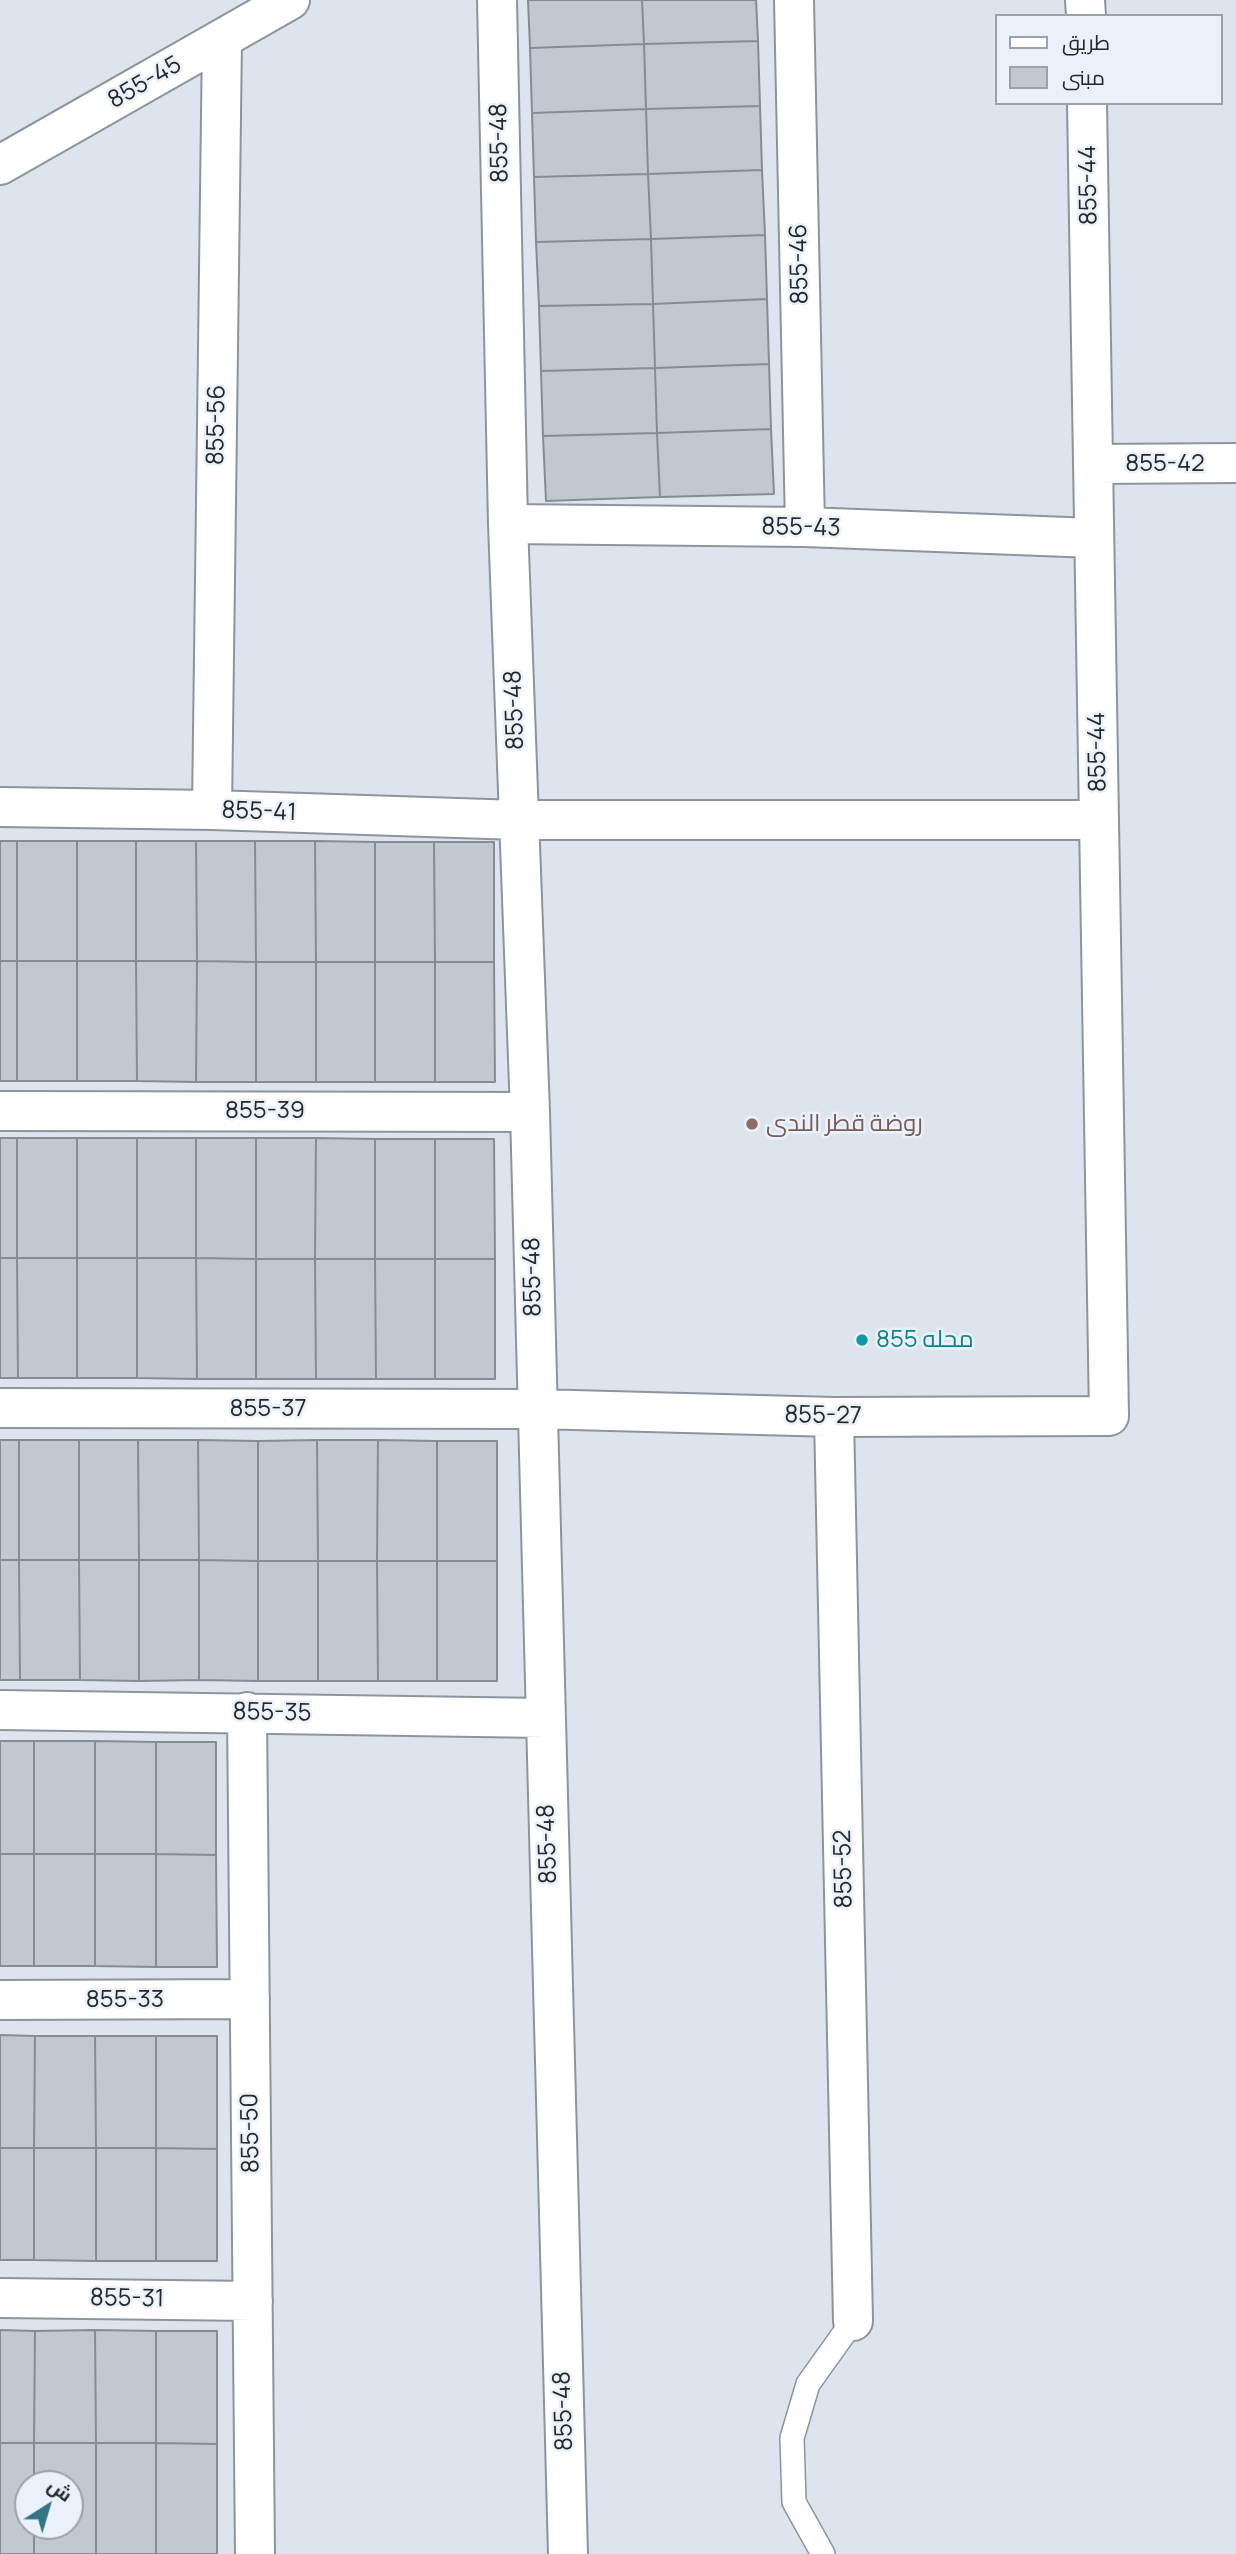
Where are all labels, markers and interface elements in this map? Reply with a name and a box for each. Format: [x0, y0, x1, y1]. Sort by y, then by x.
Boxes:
legend [995, 14, 1222, 105]
text: طريق [1062, 28, 1110, 56]
street label: 855-45 [103, 51, 187, 115]
text: مبنى [1062, 63, 1105, 91]
street label: 855-48 [485, 103, 515, 183]
street label: 855-44 [1074, 145, 1104, 225]
street label: 855-46 [785, 223, 815, 305]
street label: 855-56 [202, 385, 232, 465]
street label: 855-42 [1125, 450, 1205, 478]
street label: 855-43 [761, 513, 841, 543]
street label: 855-48 [499, 670, 531, 750]
street label: 855-44 [1083, 712, 1113, 792]
street label: 855-41 [221, 796, 297, 828]
street label: 855-39 [225, 1097, 305, 1125]
place label: روضة قطر الندى [766, 1110, 923, 1138]
marker: روضة قطر الندى [744, 1116, 760, 1132]
street label: 855-48 [518, 1237, 548, 1317]
place label: محله 855 [876, 1326, 974, 1354]
marker: محله 855 [854, 1332, 870, 1348]
street label: 855-37 [229, 1395, 307, 1423]
street label: 855-27 [784, 1401, 862, 1431]
street label: 855-35 [232, 1698, 312, 1728]
street label: 855-48 [532, 1804, 564, 1884]
street label: 855-52 [829, 1829, 859, 1909]
street label: 855-33 [86, 1986, 164, 2014]
street label: 855-50 [236, 2093, 266, 2173]
street label: 855-31 [90, 2284, 164, 2314]
street label: 855-48 [548, 2371, 580, 2451]
north arrow [14, 2470, 84, 2540]
text: ش [43, 2472, 78, 2508]

